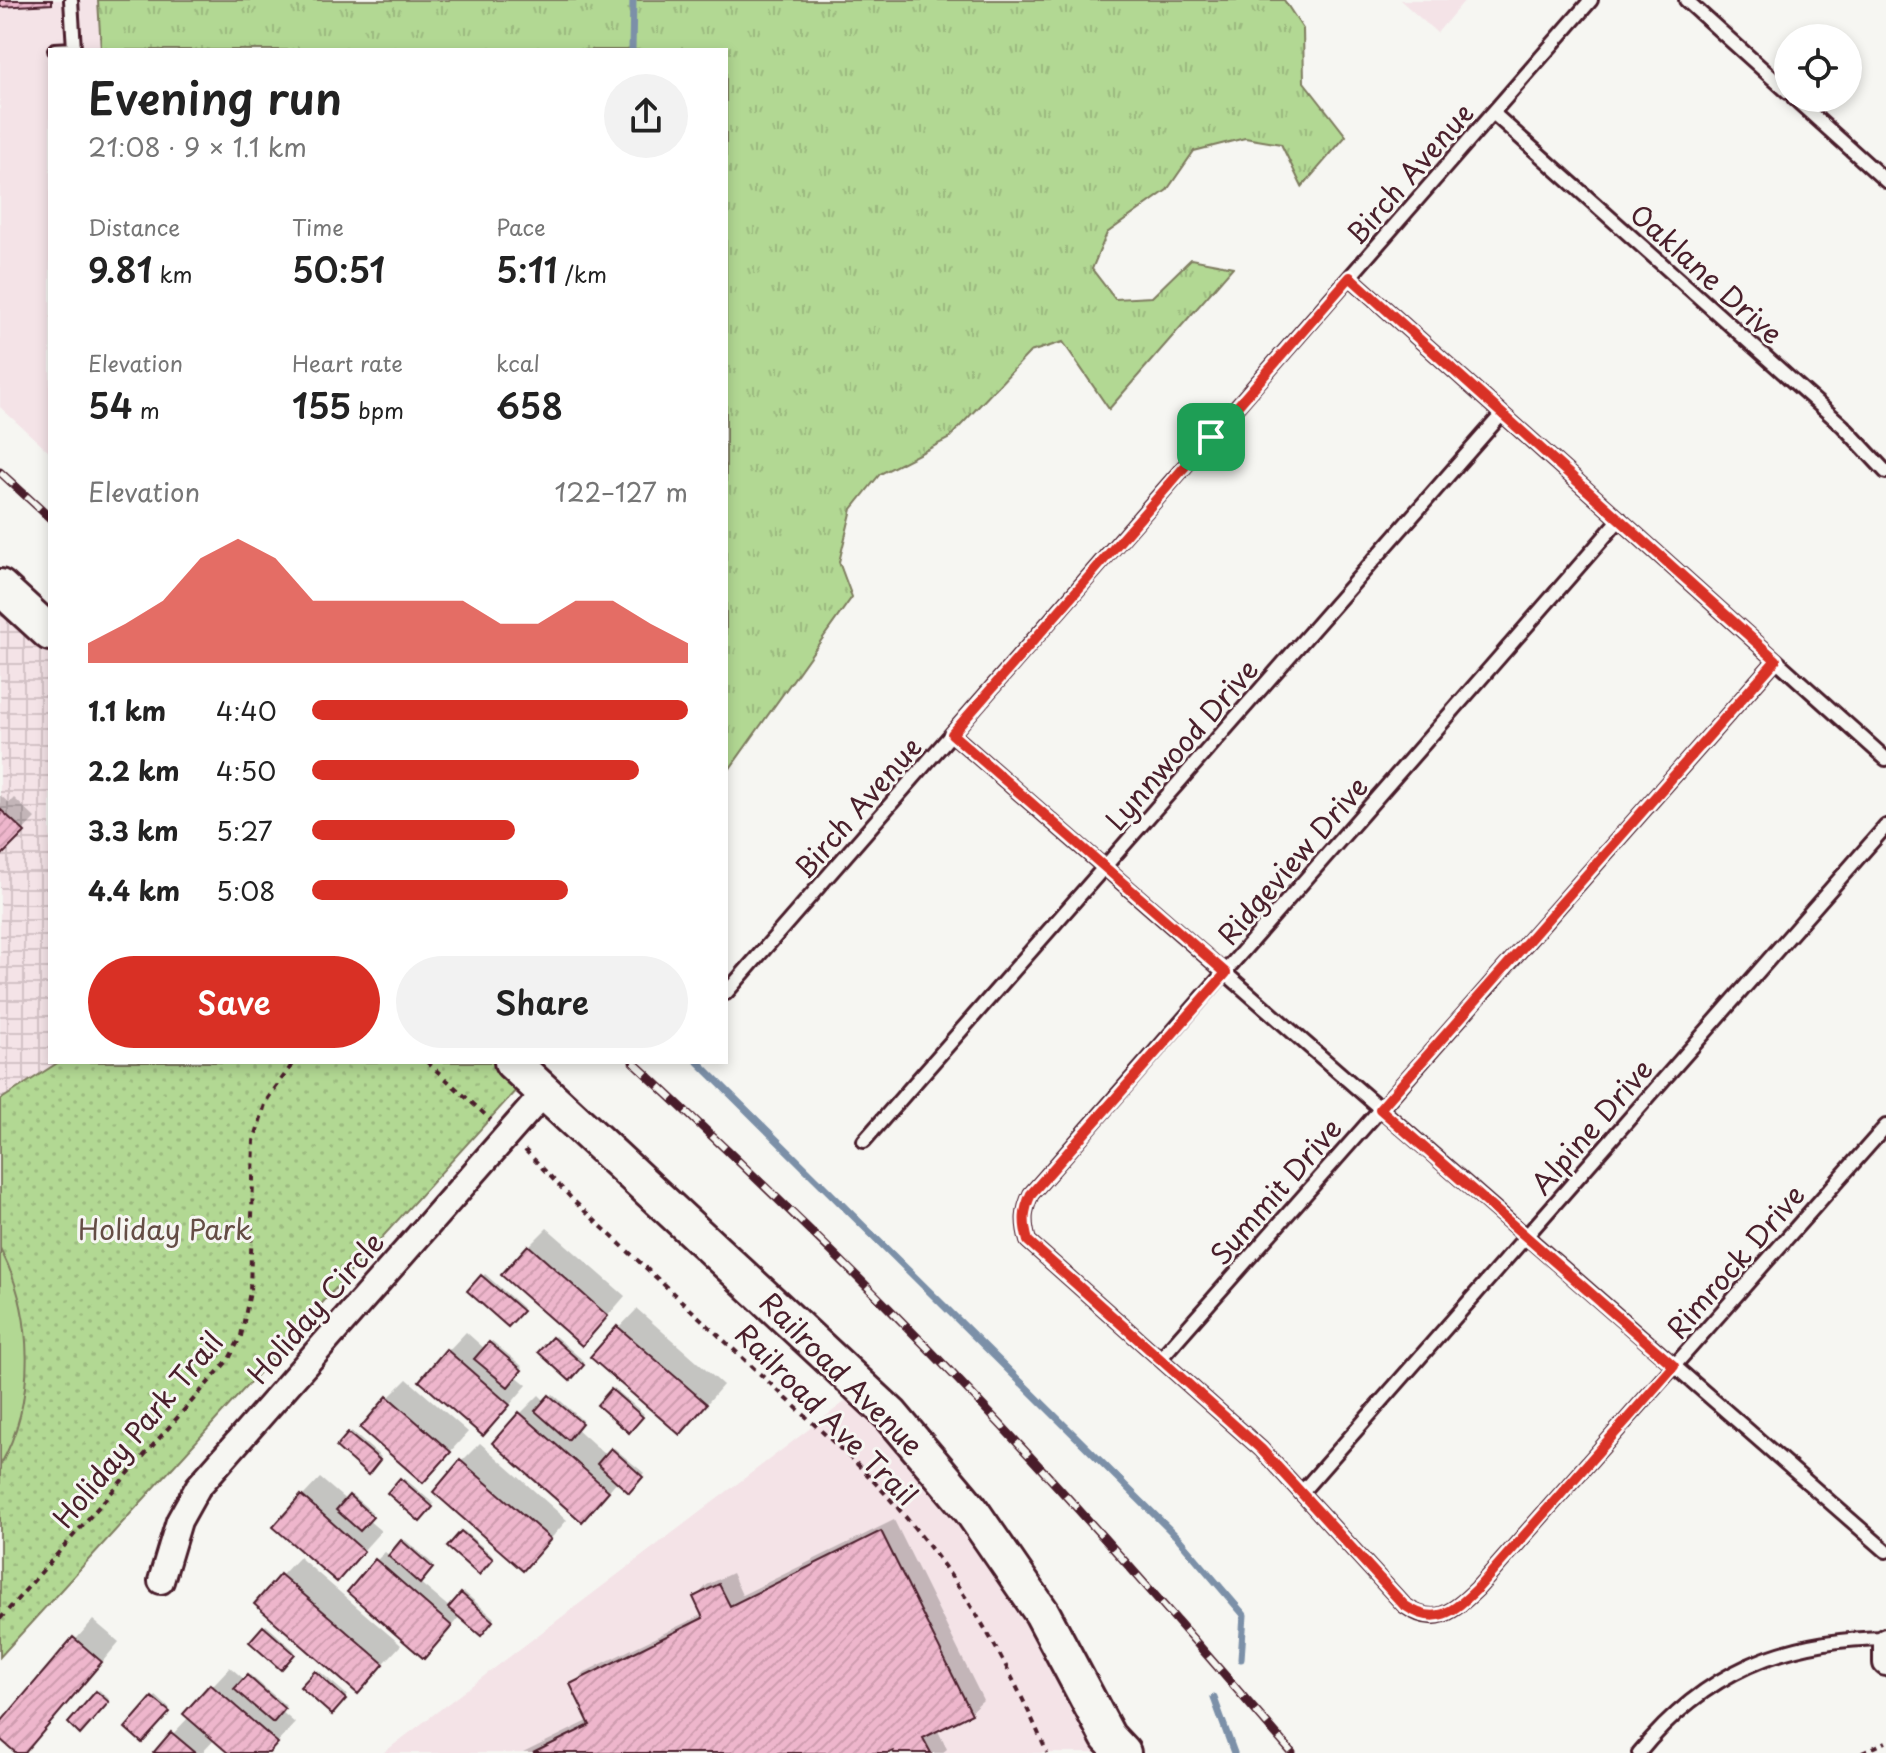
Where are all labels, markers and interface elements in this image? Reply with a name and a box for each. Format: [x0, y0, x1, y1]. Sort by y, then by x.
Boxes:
map controls [1774, 24, 1862, 112]
button: locate [1774, 24, 1862, 112]
text: Evening run [88, 64, 342, 130]
button: share [604, 74, 688, 158]
street label: Birch Avenue [1335, 92, 1483, 254]
text: 21:08 · 9 × 1.1 km [88, 127, 307, 166]
street label: Oaklane Drive [1621, 192, 1793, 354]
text: Distance [88, 210, 180, 243]
text: Time [292, 210, 344, 243]
text: Pace [496, 210, 546, 243]
text: 9.81 [88, 243, 152, 295]
text: 50:51 [292, 243, 385, 295]
text: 5:11 [496, 243, 558, 295]
text: km [152, 257, 193, 290]
text: /km [558, 257, 607, 290]
text: Elevation [88, 346, 183, 379]
text: Heart rate [292, 346, 403, 379]
text: kcal [496, 346, 540, 379]
text: 54 [88, 379, 133, 431]
text: 155 [292, 379, 351, 431]
text: 658 [496, 379, 563, 431]
text: m [133, 393, 160, 426]
text: bpm [351, 393, 404, 426]
pin [1177, 403, 1245, 471]
icon: arrive [1189, 415, 1233, 459]
text: Elevation [88, 472, 200, 511]
text: 122–127 m [555, 472, 688, 511]
street label: Lynnwood Drive [1094, 649, 1268, 839]
text: 1.1 km [88, 691, 166, 730]
text: 4:40 [216, 691, 277, 730]
street label: Birch Avenue [783, 726, 931, 888]
text: 2.2 km [88, 751, 179, 790]
text: 4:50 [216, 751, 276, 790]
street label: Ridgeview Drive [1206, 766, 1378, 954]
text: 3.3 km [88, 811, 179, 850]
text: 5:27 [216, 811, 273, 850]
text: 4.4 km [88, 871, 180, 910]
text: 5:08 [216, 871, 275, 910]
button: Save [88, 956, 380, 1048]
button: Share [396, 956, 688, 1048]
street label: Alpine Drive [1520, 1049, 1662, 1203]
street label: Summit Drive [1199, 1108, 1351, 1274]
street label: Rimrock Drive [1656, 1174, 1814, 1348]
park label: Holiday Park [78, 1207, 252, 1250]
street label: Holiday Circle [236, 1221, 394, 1393]
street label: Railroad Avenue [750, 1281, 934, 1465]
street label: Railroad Ave Trail [726, 1313, 928, 1515]
street label: Holiday Park Trail [42, 1321, 232, 1537]

